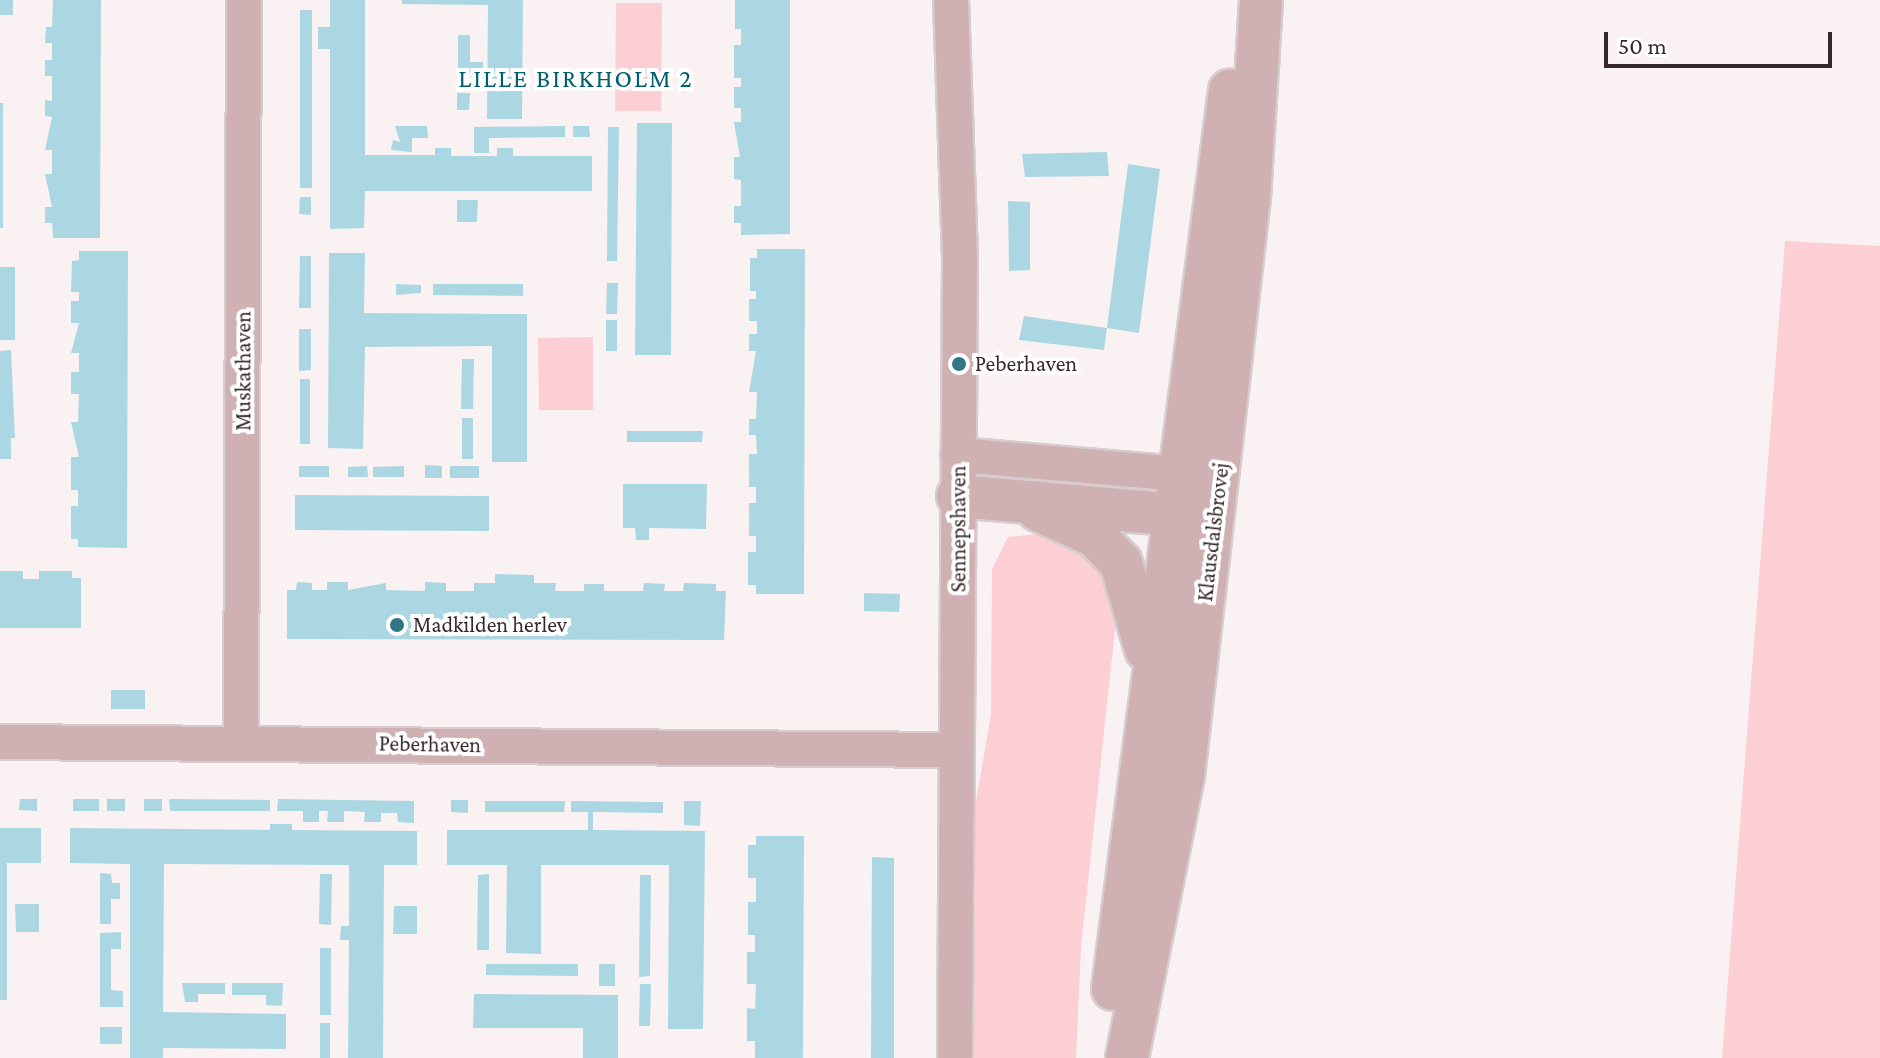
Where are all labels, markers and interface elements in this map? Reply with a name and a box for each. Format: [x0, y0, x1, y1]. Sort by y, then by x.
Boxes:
scale bar [1608, 16, 1836, 66]
text: 50 m [1618, 32, 1667, 59]
district label: LILLE BIRKHOLM 2 [458, 63, 694, 95]
street label: Muskathaven [230, 311, 256, 431]
place label: Peberhaven [975, 351, 1077, 377]
marker: Peberhaven [950, 355, 968, 373]
street label: Klausdalsbrovej [1191, 461, 1235, 603]
street label: Sennepshaven [945, 466, 971, 592]
place label: Madkilden herlev [413, 612, 567, 638]
marker: Madkilden herlev [388, 616, 406, 634]
street label: Peberhaven [379, 730, 481, 758]

